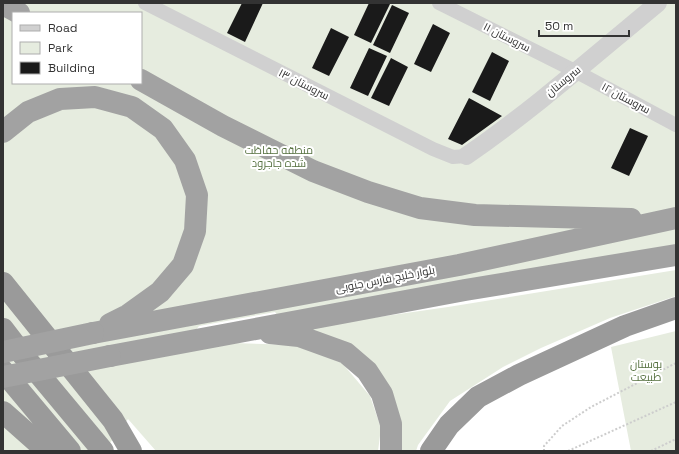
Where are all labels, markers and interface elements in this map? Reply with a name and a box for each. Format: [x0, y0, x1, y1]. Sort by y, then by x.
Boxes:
legend [12, 12, 142, 84]
scale bar [539, 12, 629, 38]
text: 50 m [545, 18, 573, 34]
street label: سروستان ۱۱ [481, 19, 533, 55]
text: Road [48, 20, 77, 36]
text: Park [48, 40, 73, 56]
text: Building [48, 60, 95, 76]
street label: سروستان [543, 63, 583, 99]
street label: سروستان ۱۳ [276, 65, 332, 103]
street label: سروستان ۱۲ [599, 79, 653, 117]
park label: منطقه حفاظت شده جاجرود [245, 143, 313, 170]
street label: بلوار خلیج فارس جنوبی [334, 262, 436, 297]
park label: بوستان طبیعت [630, 357, 662, 384]

